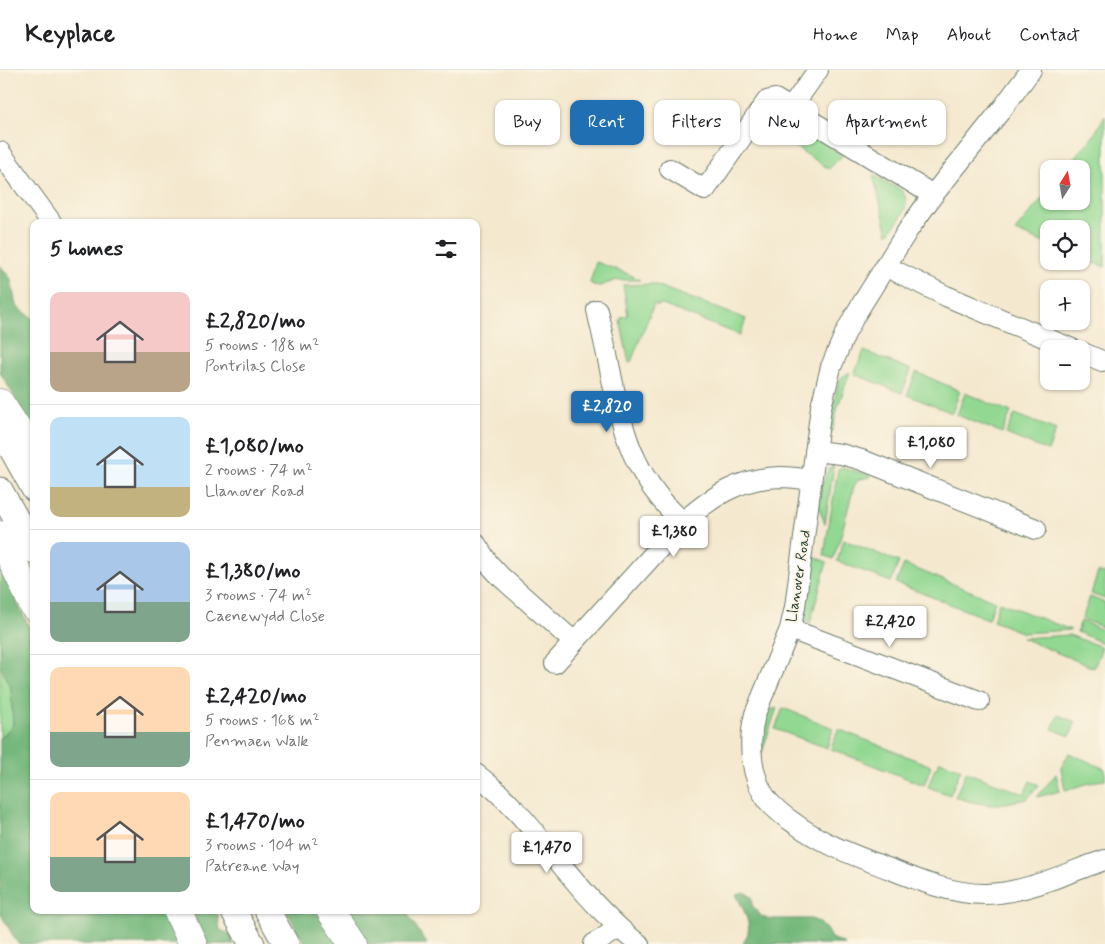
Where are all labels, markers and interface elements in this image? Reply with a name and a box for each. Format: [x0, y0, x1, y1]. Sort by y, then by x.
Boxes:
text: Keyplace [25, 19, 115, 50]
text: Home [813, 23, 858, 47]
text: Map [886, 23, 919, 47]
text: About [947, 23, 991, 47]
text: Contact [1019, 23, 1080, 47]
chip: Buy [495, 100, 560, 145]
chip: Rent [570, 100, 644, 145]
chip: Filters [654, 100, 740, 145]
chip: New [750, 100, 818, 145]
chip: Apartment [828, 100, 946, 145]
north arrow [1040, 160, 1090, 210]
map controls [1040, 160, 1090, 390]
button: locate [1040, 220, 1090, 270]
text: 5 homes [50, 235, 123, 263]
icon: filters [432, 235, 460, 263]
button: + [1040, 280, 1090, 330]
text: £2,820/mo [205, 307, 305, 335]
icon: home [90, 312, 150, 372]
text: 5 rooms · 188 m² [205, 335, 319, 356]
button: − [1040, 340, 1090, 390]
text: Pontrilas Close [205, 356, 306, 377]
pin: £2,820 [566, 390, 648, 433]
text: £2,820 [582, 396, 632, 417]
pin: £1,080 [890, 426, 972, 469]
text: £1,080/mo [205, 432, 304, 460]
text: £1,080 [907, 432, 955, 453]
icon: home [90, 437, 150, 497]
text: 2 rooms · 74 m² [205, 460, 313, 481]
text: Llanover Road [205, 481, 304, 502]
pin: £1,380 [633, 516, 715, 558]
text: £1,380 [651, 521, 697, 542]
street label: Llanover Road [782, 529, 816, 624]
text: £1,380/mo [205, 557, 301, 585]
icon: home [90, 562, 150, 622]
text: 3 rooms · 74 m² [205, 585, 312, 606]
text: Caenewydd Close [205, 606, 325, 627]
pin: £2,420 [849, 606, 931, 648]
text: £2,420 [865, 611, 915, 632]
text: £2,420/mo [205, 682, 306, 710]
icon: home [90, 687, 150, 747]
text: 5 rooms · 168 m² [205, 710, 320, 731]
text: Penmaen Walk [205, 731, 308, 752]
text: £1,470/mo [205, 807, 305, 835]
icon: home [90, 812, 150, 872]
pin: £1,470 [506, 832, 588, 874]
text: 3 rooms · 104 m² [205, 835, 318, 856]
text: £1,470 [522, 837, 572, 858]
text: Patreane Way [205, 856, 299, 877]

